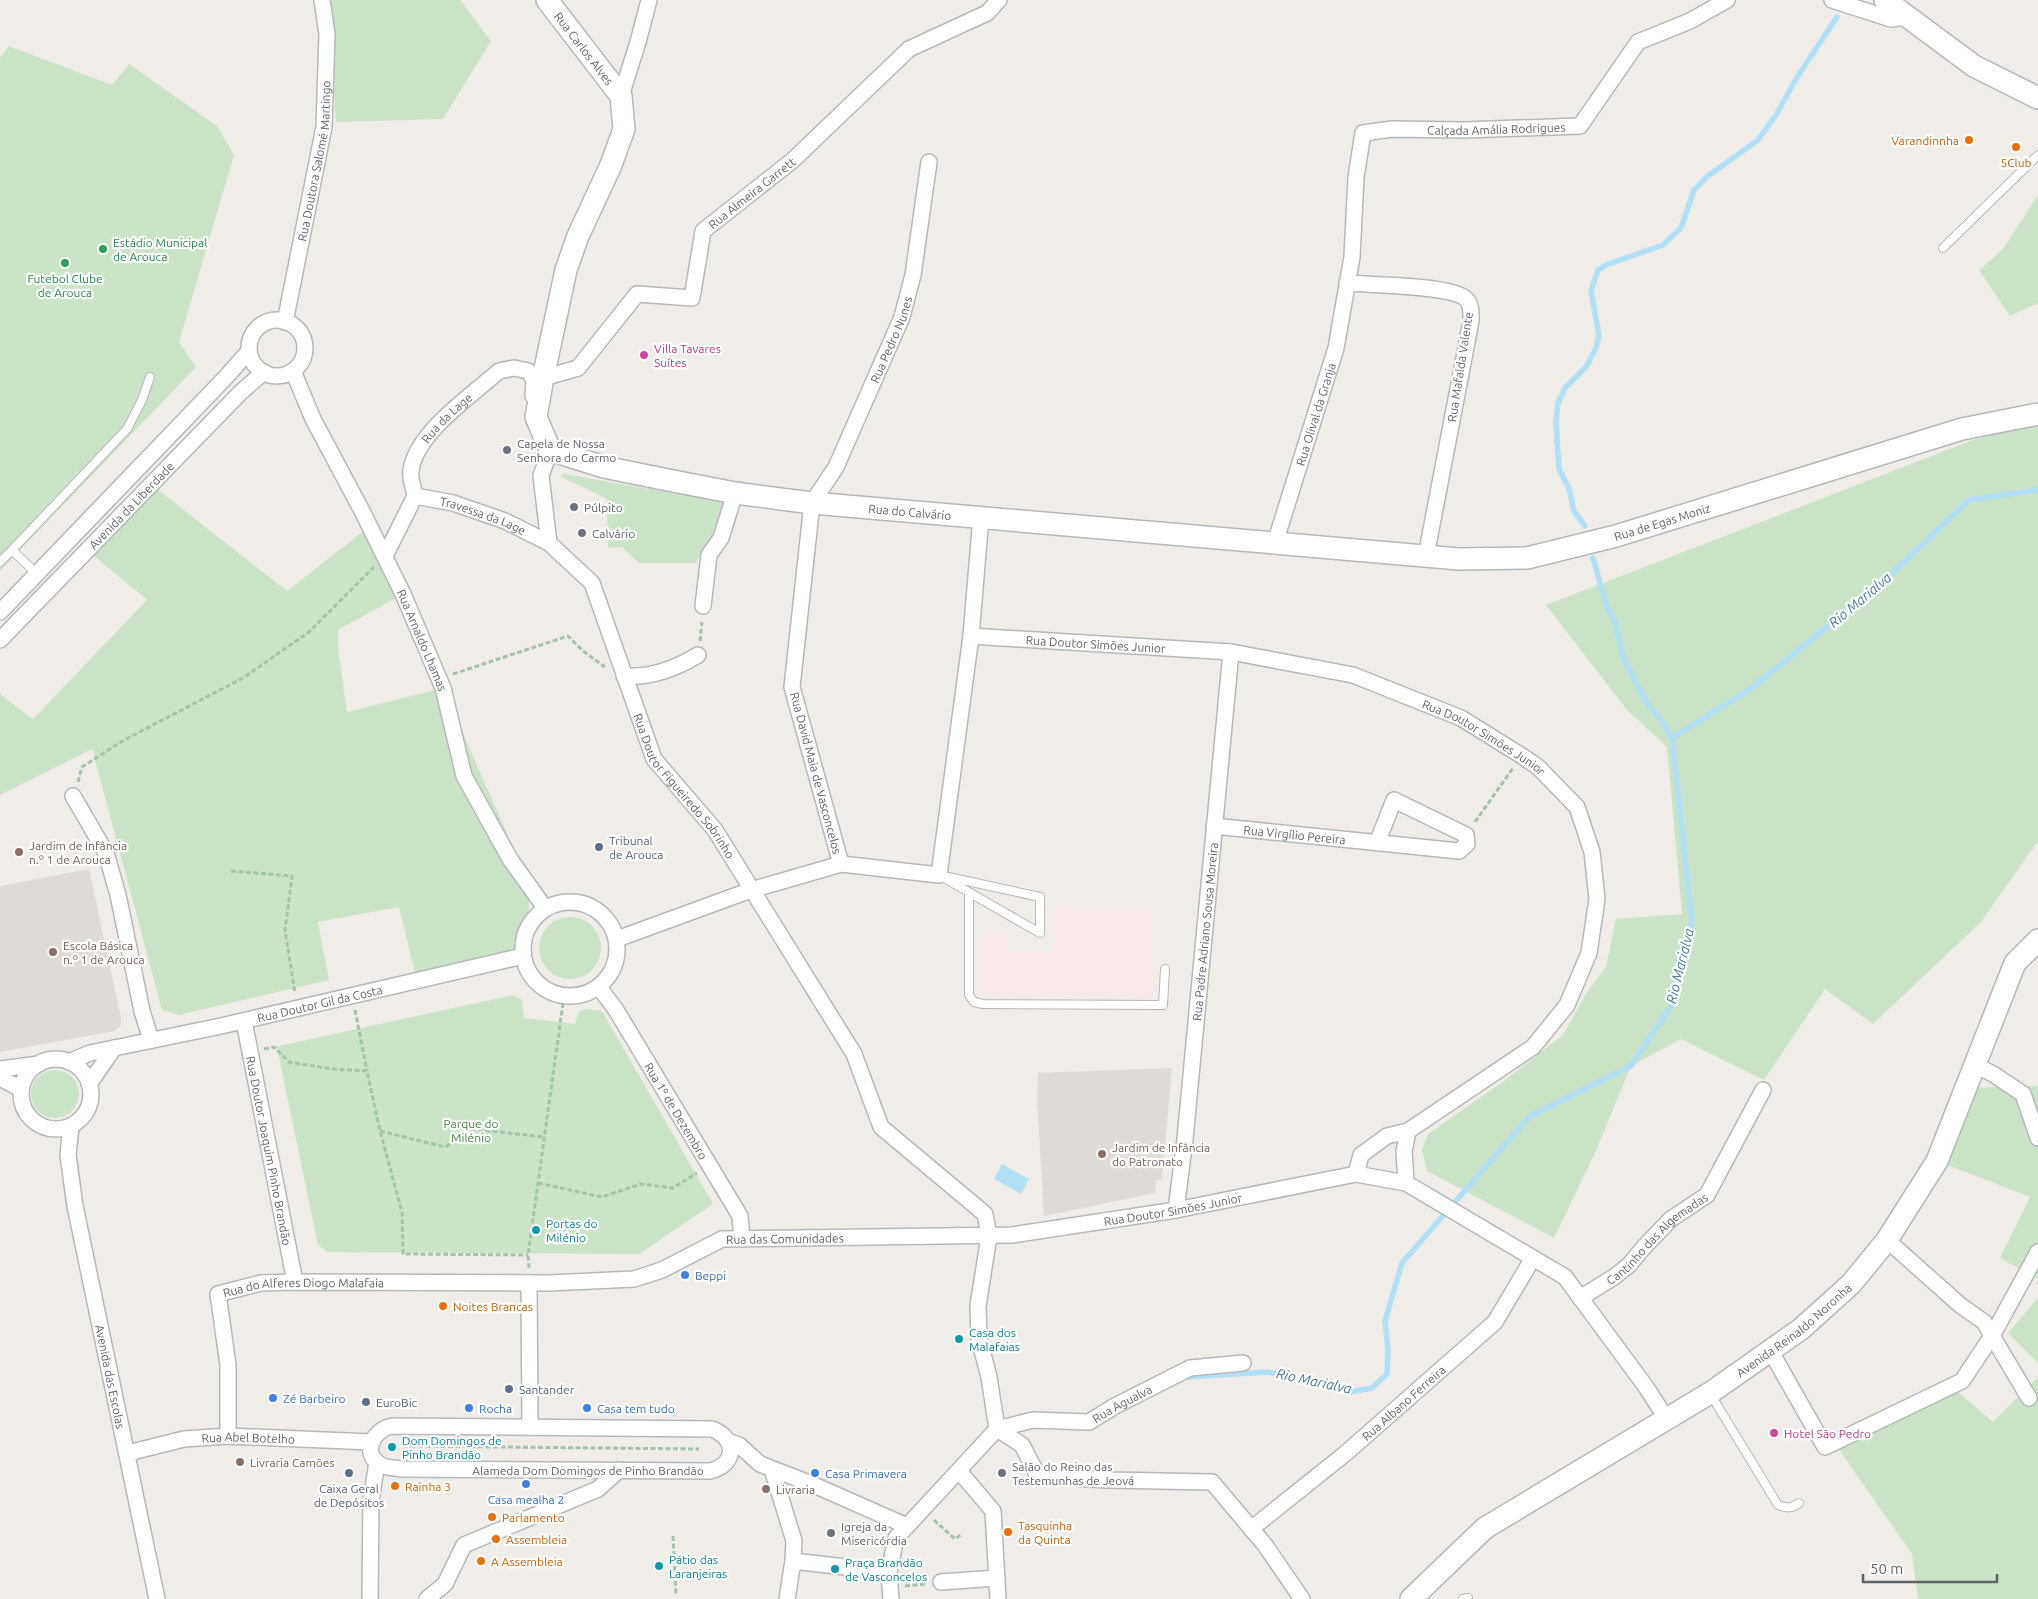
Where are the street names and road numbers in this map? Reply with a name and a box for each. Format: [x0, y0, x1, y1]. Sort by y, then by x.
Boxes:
street label: Rua Carlos Alves [552, 9, 616, 87]
street label: Rua Doutora Salomé Martingo [295, 80, 332, 242]
street label: Calçada Amália Rodrigues [1427, 120, 1566, 137]
street label: Rua Almeira Garrett [706, 154, 798, 231]
street label: Rua Pedro Nunes [867, 295, 914, 385]
street label: Rua Mafalda Valente [1445, 311, 1475, 423]
street label: Rua Olival da Granja [1293, 361, 1338, 467]
street label: Rua da Lage [419, 390, 474, 445]
street label: Avenida da Liberdade [86, 459, 176, 551]
street label: Travessa da Lage [439, 494, 528, 537]
street label: Rua do Calvário [868, 501, 952, 522]
street label: Rua de Egas Moniz [1612, 501, 1712, 543]
street label: Rua Arnaldo Lhamas [395, 587, 450, 692]
street label: Rua Doutor Simões Junior [1025, 633, 1166, 654]
street label: Rua David Maia de Vasconcelos [788, 691, 844, 855]
street label: Rua Doutor Simões Junior [1421, 697, 1548, 777]
street label: Rua Doutor Figueiredo Sobrinho [632, 711, 737, 861]
street label: Rua Virgílio Pereira [1243, 823, 1346, 846]
street label: Rua Padre Adriano Sousa Moreira [1190, 842, 1219, 1021]
street label: Rua Doutor Gil da Costa [256, 982, 384, 1024]
street label: Rua Doutor Joaquim Pinho Brandão [244, 1055, 294, 1246]
street label: Rua 1º de Dezembro [642, 1060, 710, 1162]
street label: Rua Doutor Simões Junior [1103, 1190, 1243, 1227]
street label: Cantinho das Algemadas [1604, 1190, 1710, 1287]
street label: Rua das Comunidades [726, 1231, 844, 1245]
street label: Rua do Alferes Diogo Malafaia [221, 1275, 384, 1299]
street label: Avenida Reinaldo Noronha [1734, 1281, 1854, 1379]
street label: Avenida das Escolas [93, 1323, 128, 1430]
street label: Rua Albano Ferreira [1359, 1363, 1448, 1443]
street label: Rua Agualva [1090, 1382, 1154, 1425]
street label: Rua Abel Botelho [201, 1429, 295, 1445]
street label: Alameda Dom Domingos de Pinho Brandão [472, 1464, 704, 1477]

